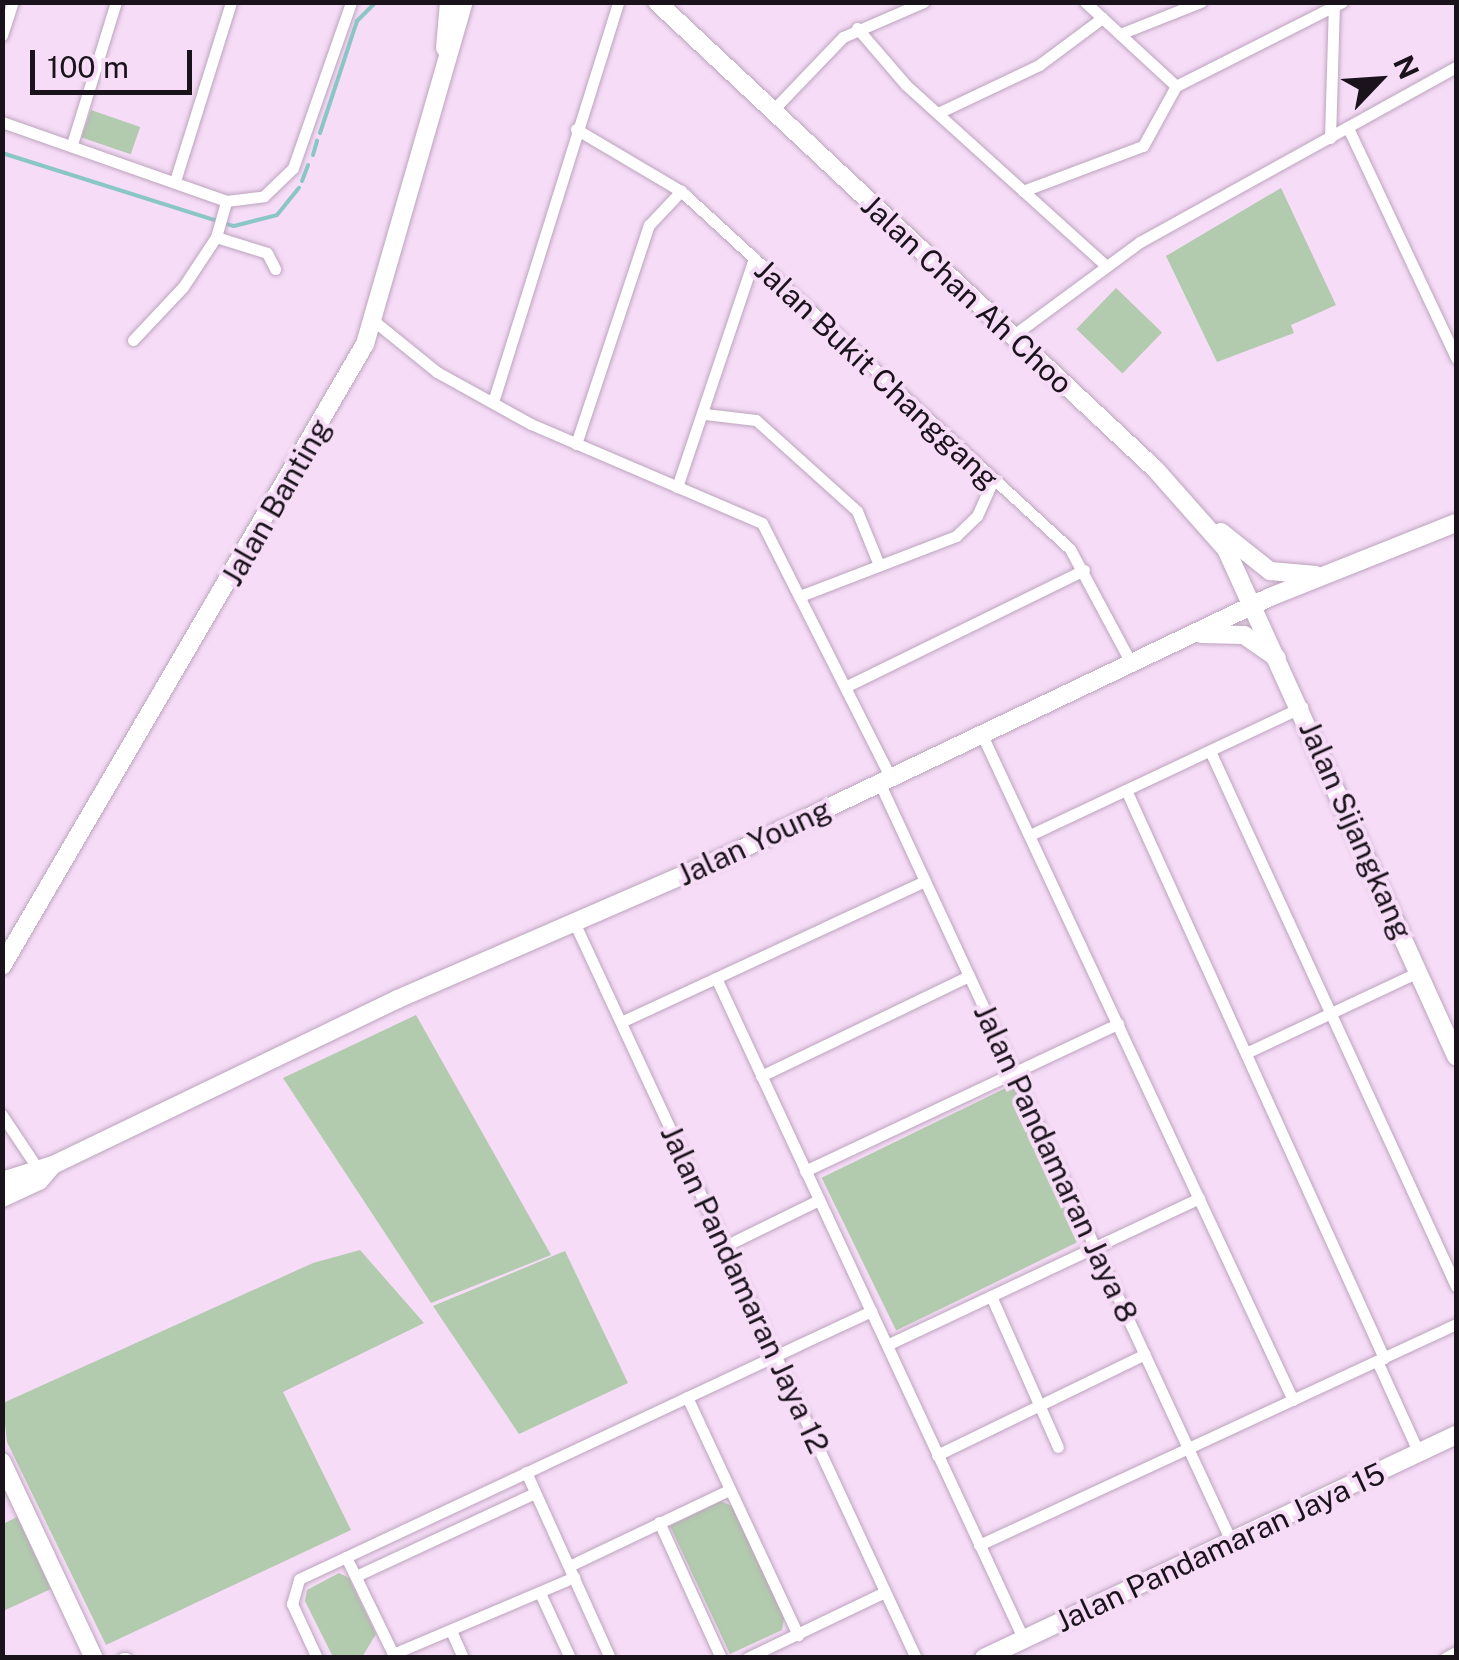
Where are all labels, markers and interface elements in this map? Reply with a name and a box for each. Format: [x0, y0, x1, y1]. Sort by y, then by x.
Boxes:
scale bar [35, 30, 198, 92]
north arrow [1329, 30, 1429, 130]
text: 100 m [47, 49, 129, 85]
text: N [1387, 50, 1426, 84]
street label: Jalan Chan Ah Choo [854, 187, 1080, 401]
street label: Jalan Bukit Changgang [748, 252, 1006, 496]
street label: Jalan Banting [214, 412, 338, 592]
street label: Jalan Sijangkang [1292, 715, 1420, 945]
street label: Jalan Young [672, 791, 836, 893]
street label: Jalan Pandamaran Jaya 8 [966, 998, 1146, 1328]
street label: Jalan Pandamaran Jaya 12 [653, 1119, 837, 1459]
street label: Jalan Pandamaran Jaya 15 [1050, 1455, 1390, 1639]

